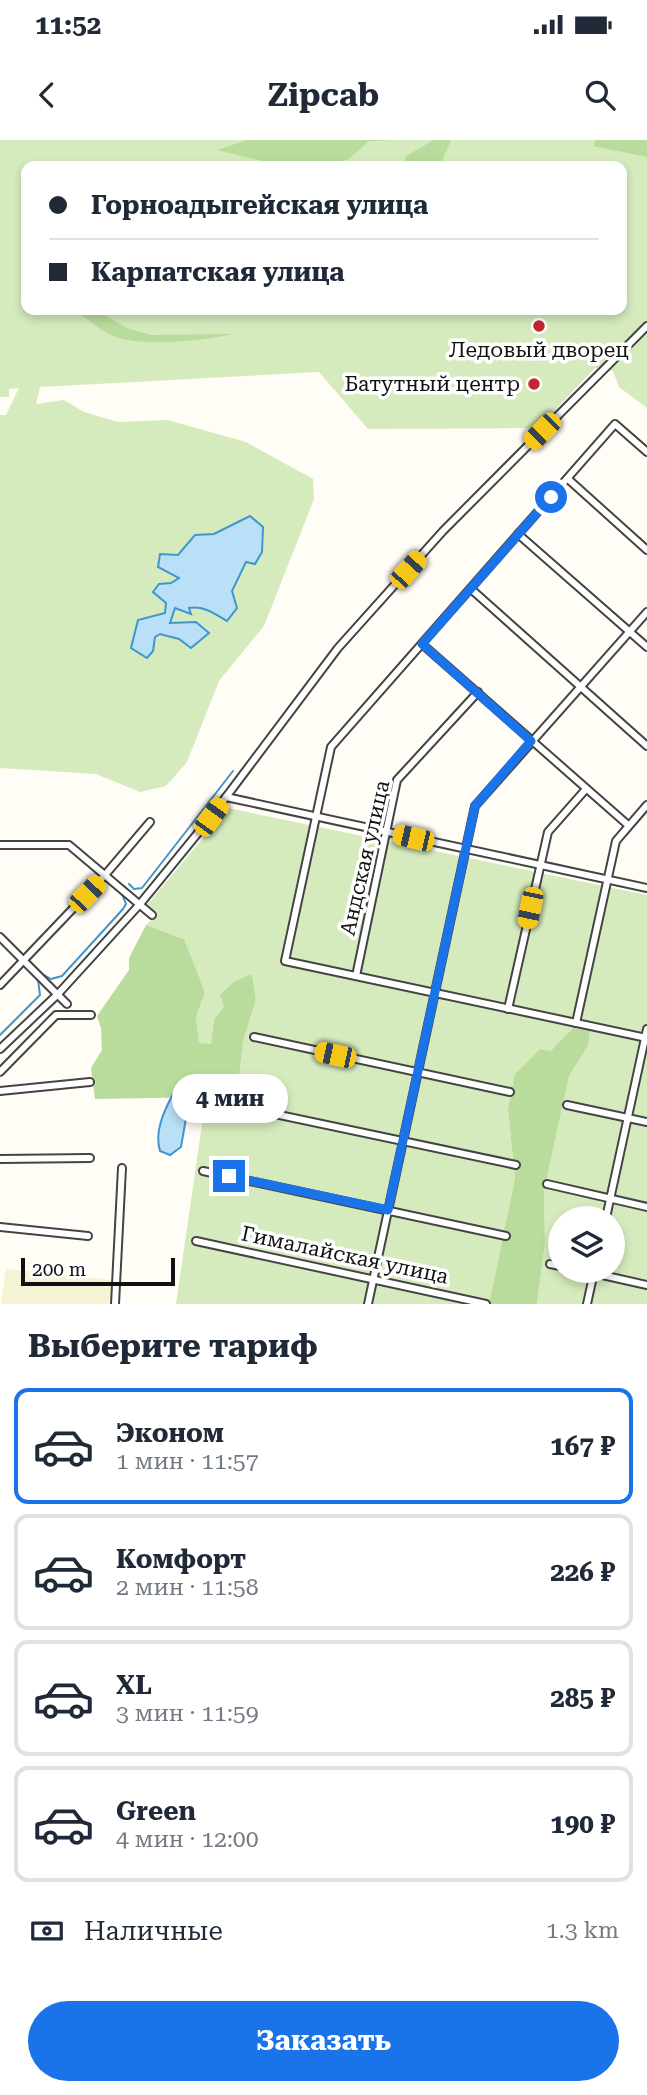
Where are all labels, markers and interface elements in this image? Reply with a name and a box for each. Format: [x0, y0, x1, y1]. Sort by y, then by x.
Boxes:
text: 11:52 [35, 10, 101, 40]
icon: back [28, 76, 66, 114]
text: Zipcab [268, 76, 379, 114]
icon: search [581, 76, 619, 114]
text: Горноадыгейская улица [91, 190, 428, 220]
text: Карпатская улица [91, 257, 344, 287]
marker: Ледовый дворец [531, 318, 547, 334]
place label: Ледовый дворец [449, 338, 629, 362]
place label: Батутный центр [344, 372, 520, 396]
marker: Батутный центр [526, 376, 542, 392]
car [520, 409, 565, 453]
route start [535, 481, 567, 513]
car [387, 547, 430, 593]
street label: Андская улица [335, 777, 395, 938]
car [191, 794, 232, 840]
car [391, 823, 436, 853]
car [65, 872, 110, 916]
car [516, 885, 545, 931]
car [313, 1040, 358, 1070]
callout: 4 мин [171, 1074, 287, 1124]
text: 4 мин [196, 1085, 264, 1112]
route end [213, 1160, 245, 1192]
map controls [548, 1206, 625, 1283]
button: layers [548, 1206, 625, 1283]
street label: Гималайская улица [239, 1221, 451, 1289]
scale bar [21, 1255, 175, 1287]
text: 200 m [32, 1258, 86, 1281]
text: Выберите тариф [28, 1327, 318, 1365]
icon: car [32, 1415, 95, 1478]
text: Эконом [116, 1418, 224, 1448]
text: 167 ₽ [550, 1431, 615, 1461]
text: 1 мин · 11:57 [116, 1448, 259, 1475]
icon: car [32, 1541, 95, 1604]
text: Комфорт [116, 1544, 246, 1574]
text: 226 ₽ [550, 1557, 615, 1587]
text: 2 мин · 11:58 [116, 1574, 259, 1601]
icon: car [32, 1667, 95, 1730]
text: XL [116, 1670, 152, 1700]
text: 285 ₽ [550, 1683, 615, 1713]
text: 3 мин · 11:59 [116, 1700, 259, 1727]
icon: car [32, 1793, 95, 1856]
text: Green [116, 1796, 196, 1826]
text: 190 ₽ [550, 1809, 615, 1839]
text: 4 мин · 12:00 [116, 1826, 259, 1853]
icon: cash [28, 1912, 66, 1950]
text: Наличные [84, 1916, 223, 1946]
text: 1.3 km [546, 1917, 619, 1944]
button: Заказать [28, 2001, 619, 2081]

